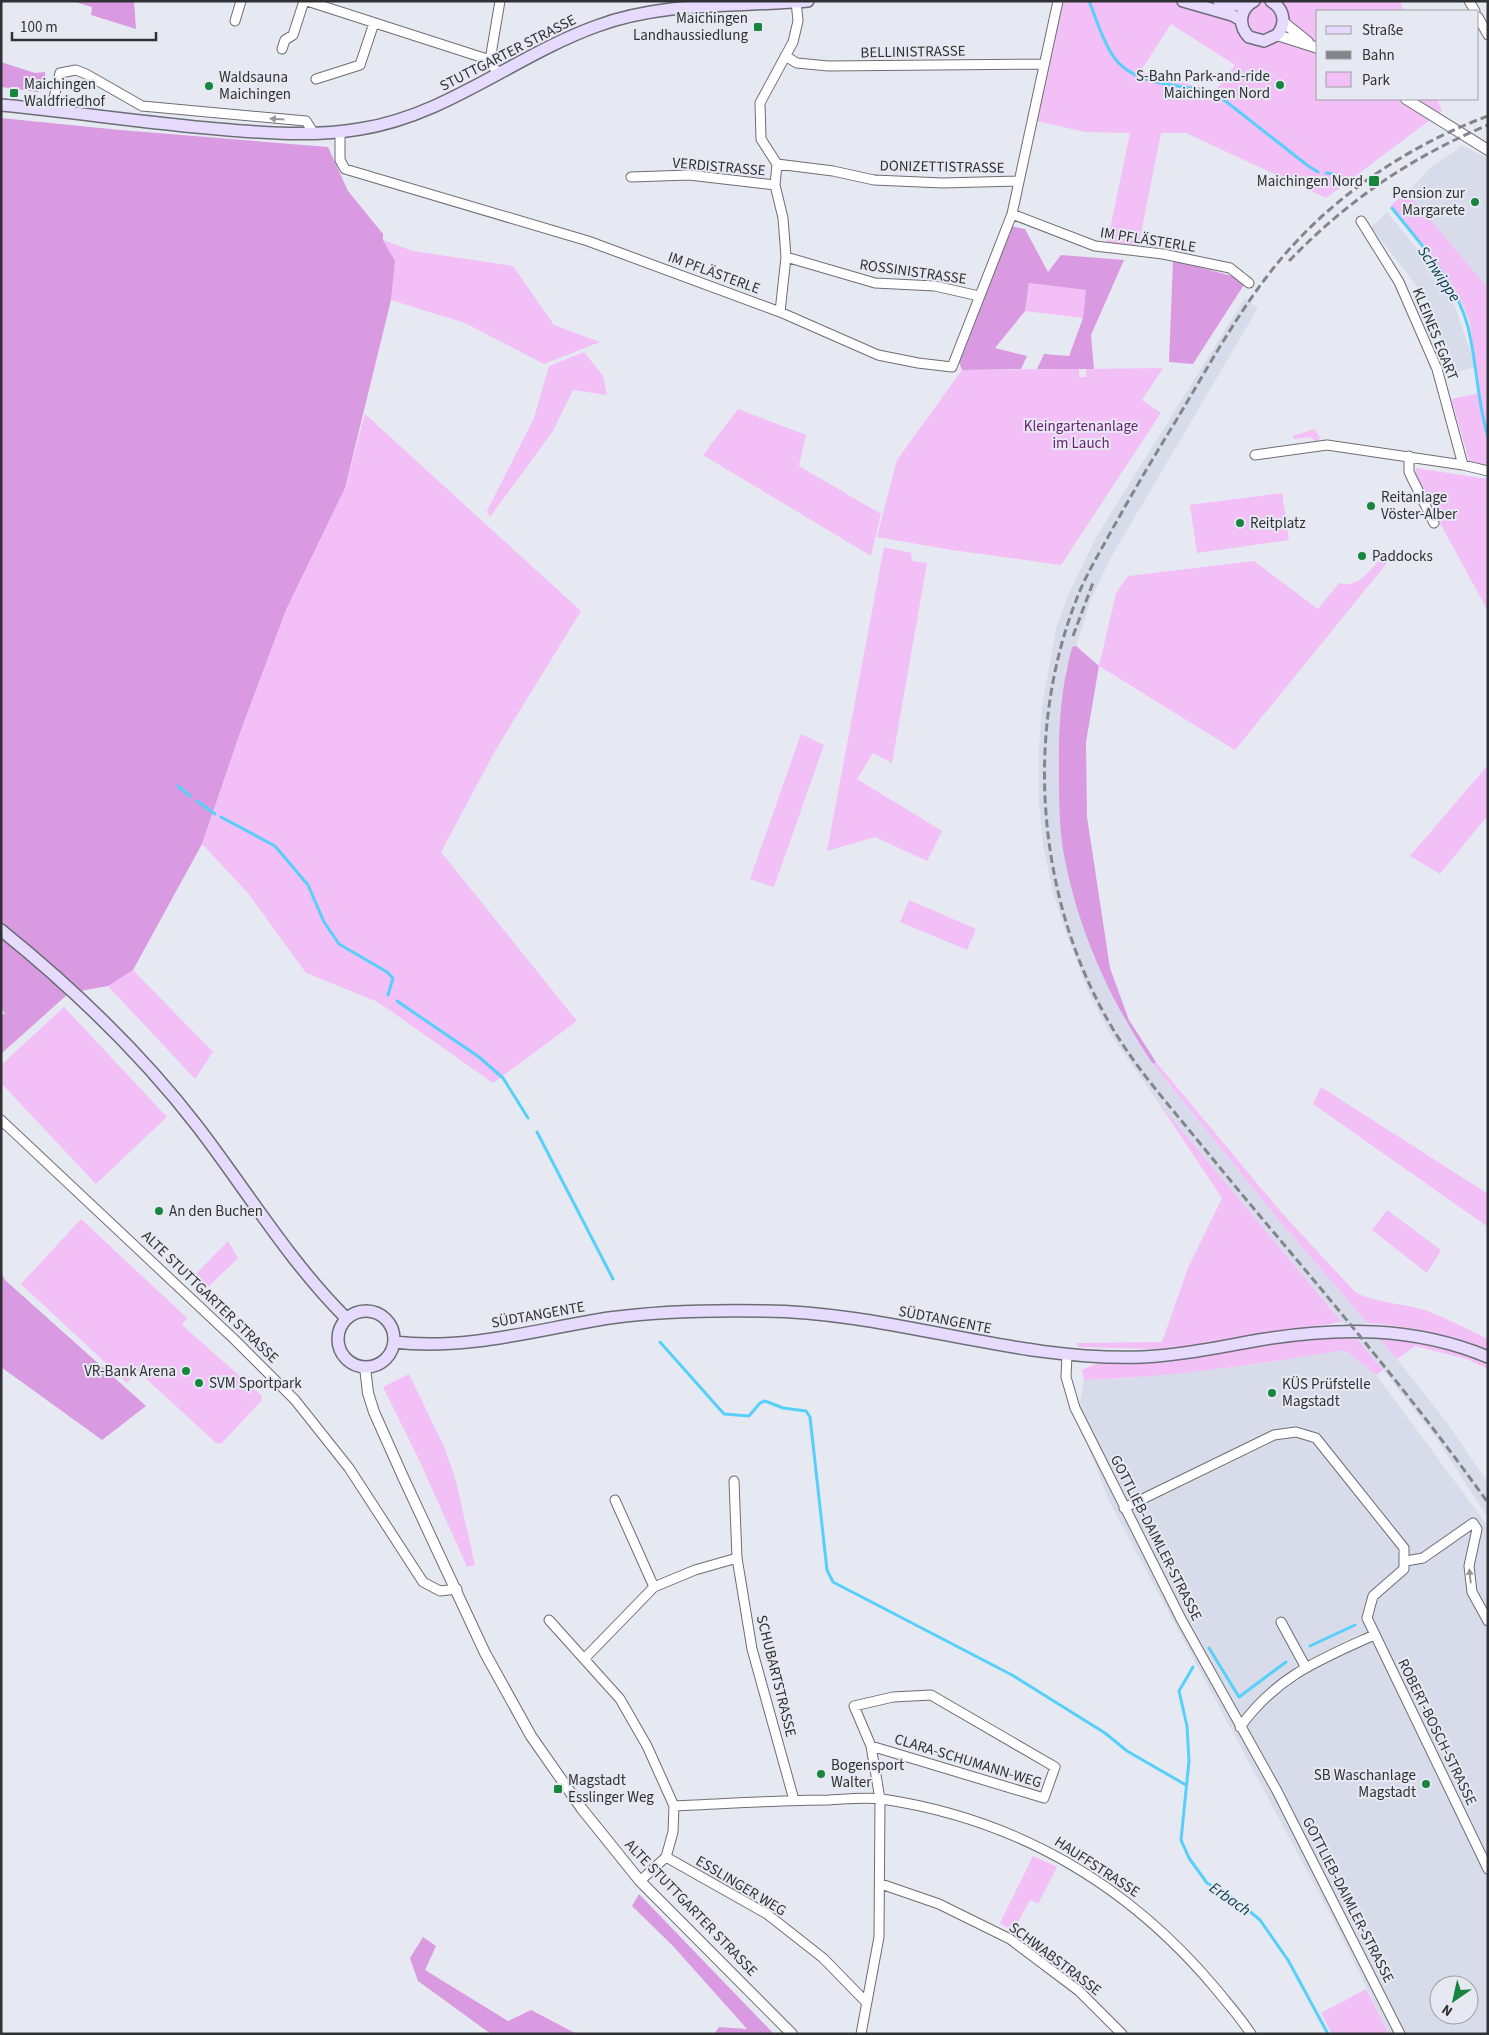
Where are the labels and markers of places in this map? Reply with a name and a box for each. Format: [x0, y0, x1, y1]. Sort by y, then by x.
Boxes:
place label: Maichingen Landhaussiedlung [633, 8, 748, 46]
marker: Maichingen Landhaussiedlung [752, 21, 764, 33]
place label: S-Bahn Park-and-ride Maichingen Nord [1136, 66, 1270, 104]
place label: Waldsauna Maichingen [219, 67, 291, 105]
place label: Maichingen Waldfriedhof [24, 74, 106, 112]
marker: S-Bahn Park-and-ride Maichingen Nord [1274, 79, 1286, 91]
marker: Waldsauna Maichingen [203, 80, 215, 92]
marker: Maichingen Waldfriedhof [8, 87, 20, 99]
place label: Maichingen Nord [1257, 171, 1363, 192]
marker: Maichingen Nord [1367, 174, 1381, 188]
place label: Pension zur Margarete [1392, 183, 1466, 221]
marker: Pension zur Margarete [1469, 196, 1481, 208]
place label: Reitanlage Vöster-Alber [1381, 487, 1458, 525]
marker: Reitanlage Vöster-Alber [1365, 500, 1377, 512]
place label: Reitplatz [1250, 513, 1306, 534]
marker: Reitplatz [1234, 517, 1246, 529]
place label: Paddocks [1372, 546, 1433, 567]
marker: Paddocks [1356, 550, 1368, 562]
place label: An den Buchen [169, 1201, 263, 1222]
marker: An den Buchen [153, 1205, 165, 1217]
place label: VR-Bank Arena [84, 1361, 176, 1382]
marker: VR-Bank Arena [180, 1365, 192, 1377]
place label: SVM Sportpark [209, 1373, 302, 1394]
place label: KÜS Prüfstelle Magstadt [1282, 1374, 1371, 1412]
marker: SVM Sportpark [193, 1377, 205, 1389]
marker: KÜS Prüfstelle Magstadt [1266, 1387, 1278, 1399]
place label: Bogensport Walter [831, 1755, 904, 1793]
place label: SB Waschanlage Magstadt [1314, 1765, 1416, 1803]
marker: Bogensport Walter [815, 1768, 827, 1780]
place label: Magstadt Esslinger Weg [568, 1770, 654, 1808]
marker: SB Waschanlage Magstadt [1420, 1778, 1432, 1790]
marker: Magstadt Esslinger Weg [552, 1783, 564, 1795]

